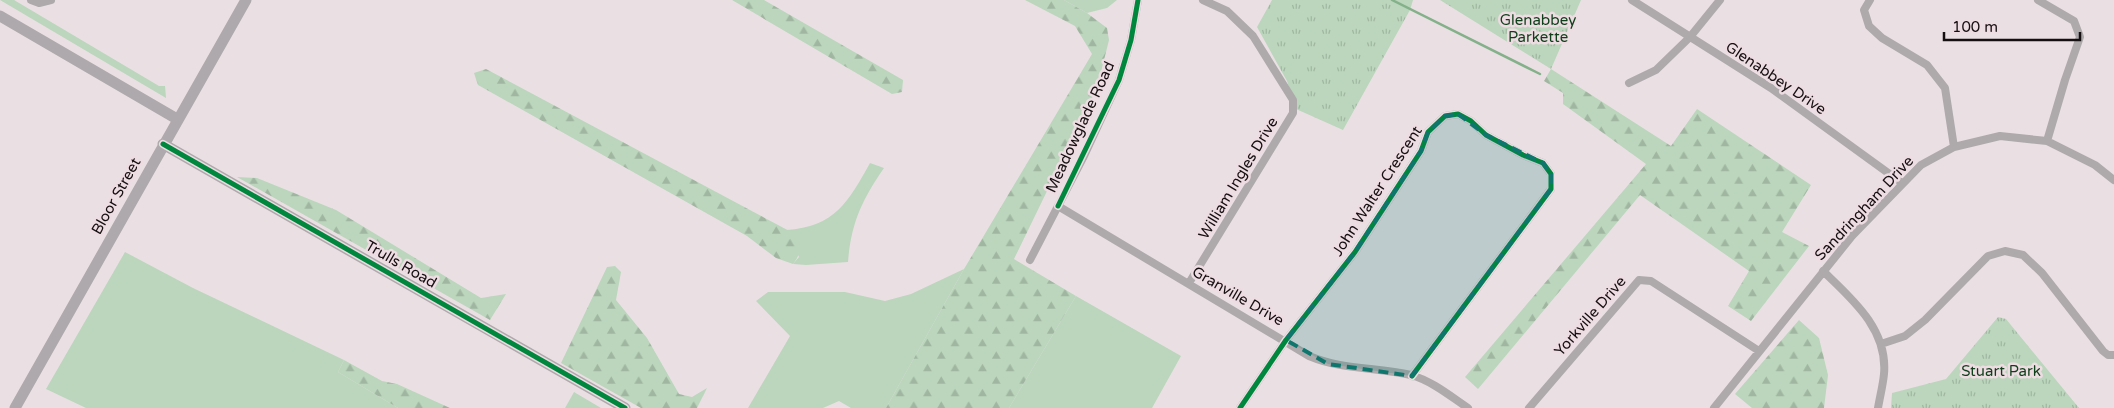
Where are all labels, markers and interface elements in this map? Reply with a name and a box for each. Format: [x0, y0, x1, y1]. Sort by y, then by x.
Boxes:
scale bar [1944, 10, 2080, 42]
park label: Glenabbey Parkette [1500, 11, 1576, 46]
text: 100 m [1952, 18, 1998, 36]
street label: Glenabbey Drive [1722, 38, 1830, 118]
street label: Meadowglade Road [1042, 59, 1118, 195]
street label: William Ingles Drive [1194, 114, 1282, 242]
street label: John Walter Crescent [1328, 122, 1426, 259]
street label: Sandringham Drive [1811, 152, 1917, 264]
street label: Bloor Street [88, 154, 145, 237]
street label: Trulls Road [362, 236, 440, 292]
street label: Granville Drive [1189, 262, 1287, 330]
street label: Yorkville Drive [1550, 272, 1630, 360]
park label: Stuart Park [1961, 362, 2041, 380]

